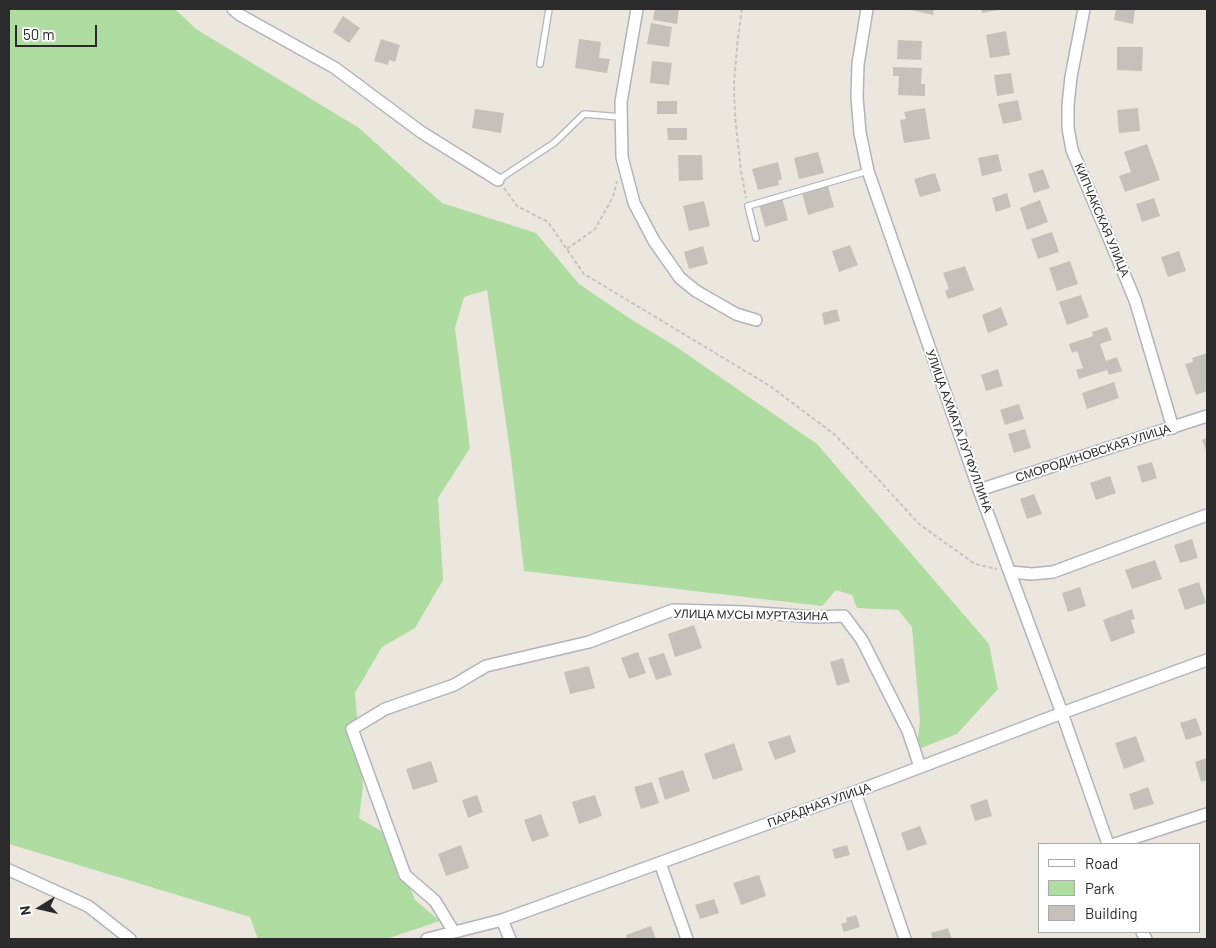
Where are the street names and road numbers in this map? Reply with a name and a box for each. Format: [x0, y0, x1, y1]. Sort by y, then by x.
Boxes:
street label: КИПЧАКСКАЯ УЛИЦА [1071, 161, 1133, 279]
street label: УЛИЦА АХМАТА ЛУТФУЛЛИНА [923, 347, 995, 515]
street label: СМОРОДИНОВСКАЯ УЛИЦА [1014, 421, 1172, 485]
street label: УЛИЦА МУСЫ МУРТАЗИНА [674, 606, 828, 624]
street label: ПАРАДНАЯ УЛИЦА [765, 780, 873, 830]

